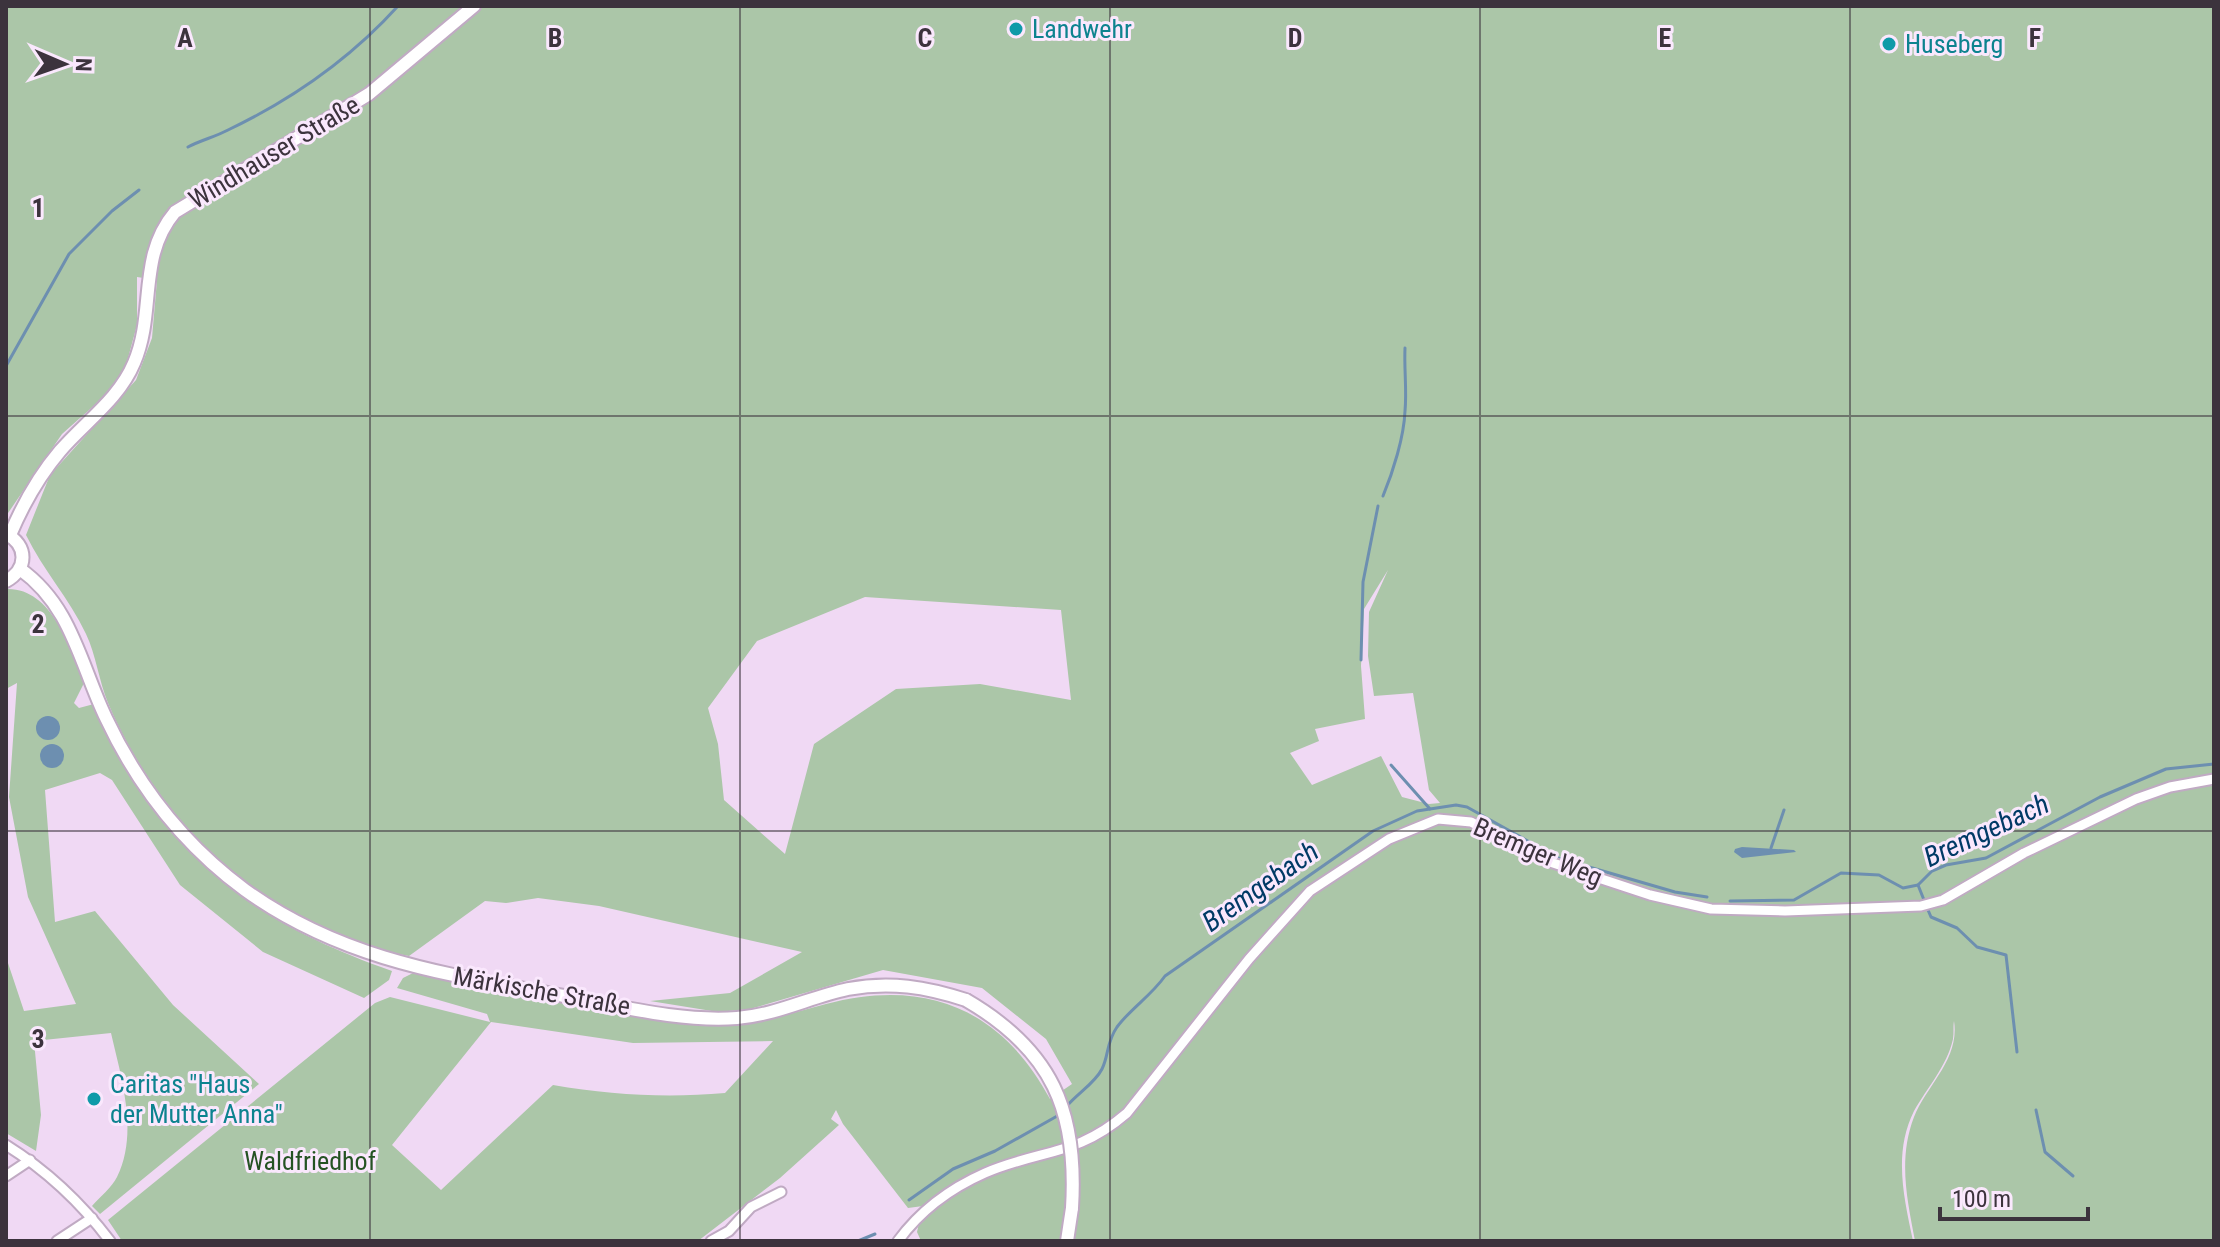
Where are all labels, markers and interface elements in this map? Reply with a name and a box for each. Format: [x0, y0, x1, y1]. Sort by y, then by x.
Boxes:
place label: Landwehr [1032, 14, 1132, 44]
marker: Landwehr [1007, 20, 1025, 38]
text: A [177, 23, 193, 53]
text: B [548, 23, 562, 53]
text: C [918, 23, 933, 53]
text: D [1288, 23, 1302, 53]
text: E [1659, 23, 1672, 53]
text: F [2029, 23, 2041, 53]
north arrow [24, 24, 104, 104]
place label: Huseberg [1905, 29, 2003, 59]
marker: Huseberg [1880, 35, 1898, 53]
text: N [71, 58, 96, 72]
street label: Windhauser Straße [183, 89, 365, 215]
text: 1 [31, 193, 45, 223]
text: 2 [31, 609, 45, 639]
water label: Bremgebach [1918, 787, 2054, 874]
street label: Bremger Weg [1469, 811, 1607, 893]
water label: Bremgebach [1196, 834, 1325, 938]
street label: Märkische Straße [451, 961, 633, 1021]
text: 3 [31, 1024, 45, 1054]
place label: Caritas "Haus der Mutter Anna" [110, 1069, 283, 1129]
marker: Caritas "Haus der Mutter Anna" [85, 1090, 103, 1108]
park label: Waldfriedhof [244, 1146, 376, 1176]
scale bar [1940, 1171, 2088, 1221]
text: 100 m [1952, 1185, 2011, 1213]

